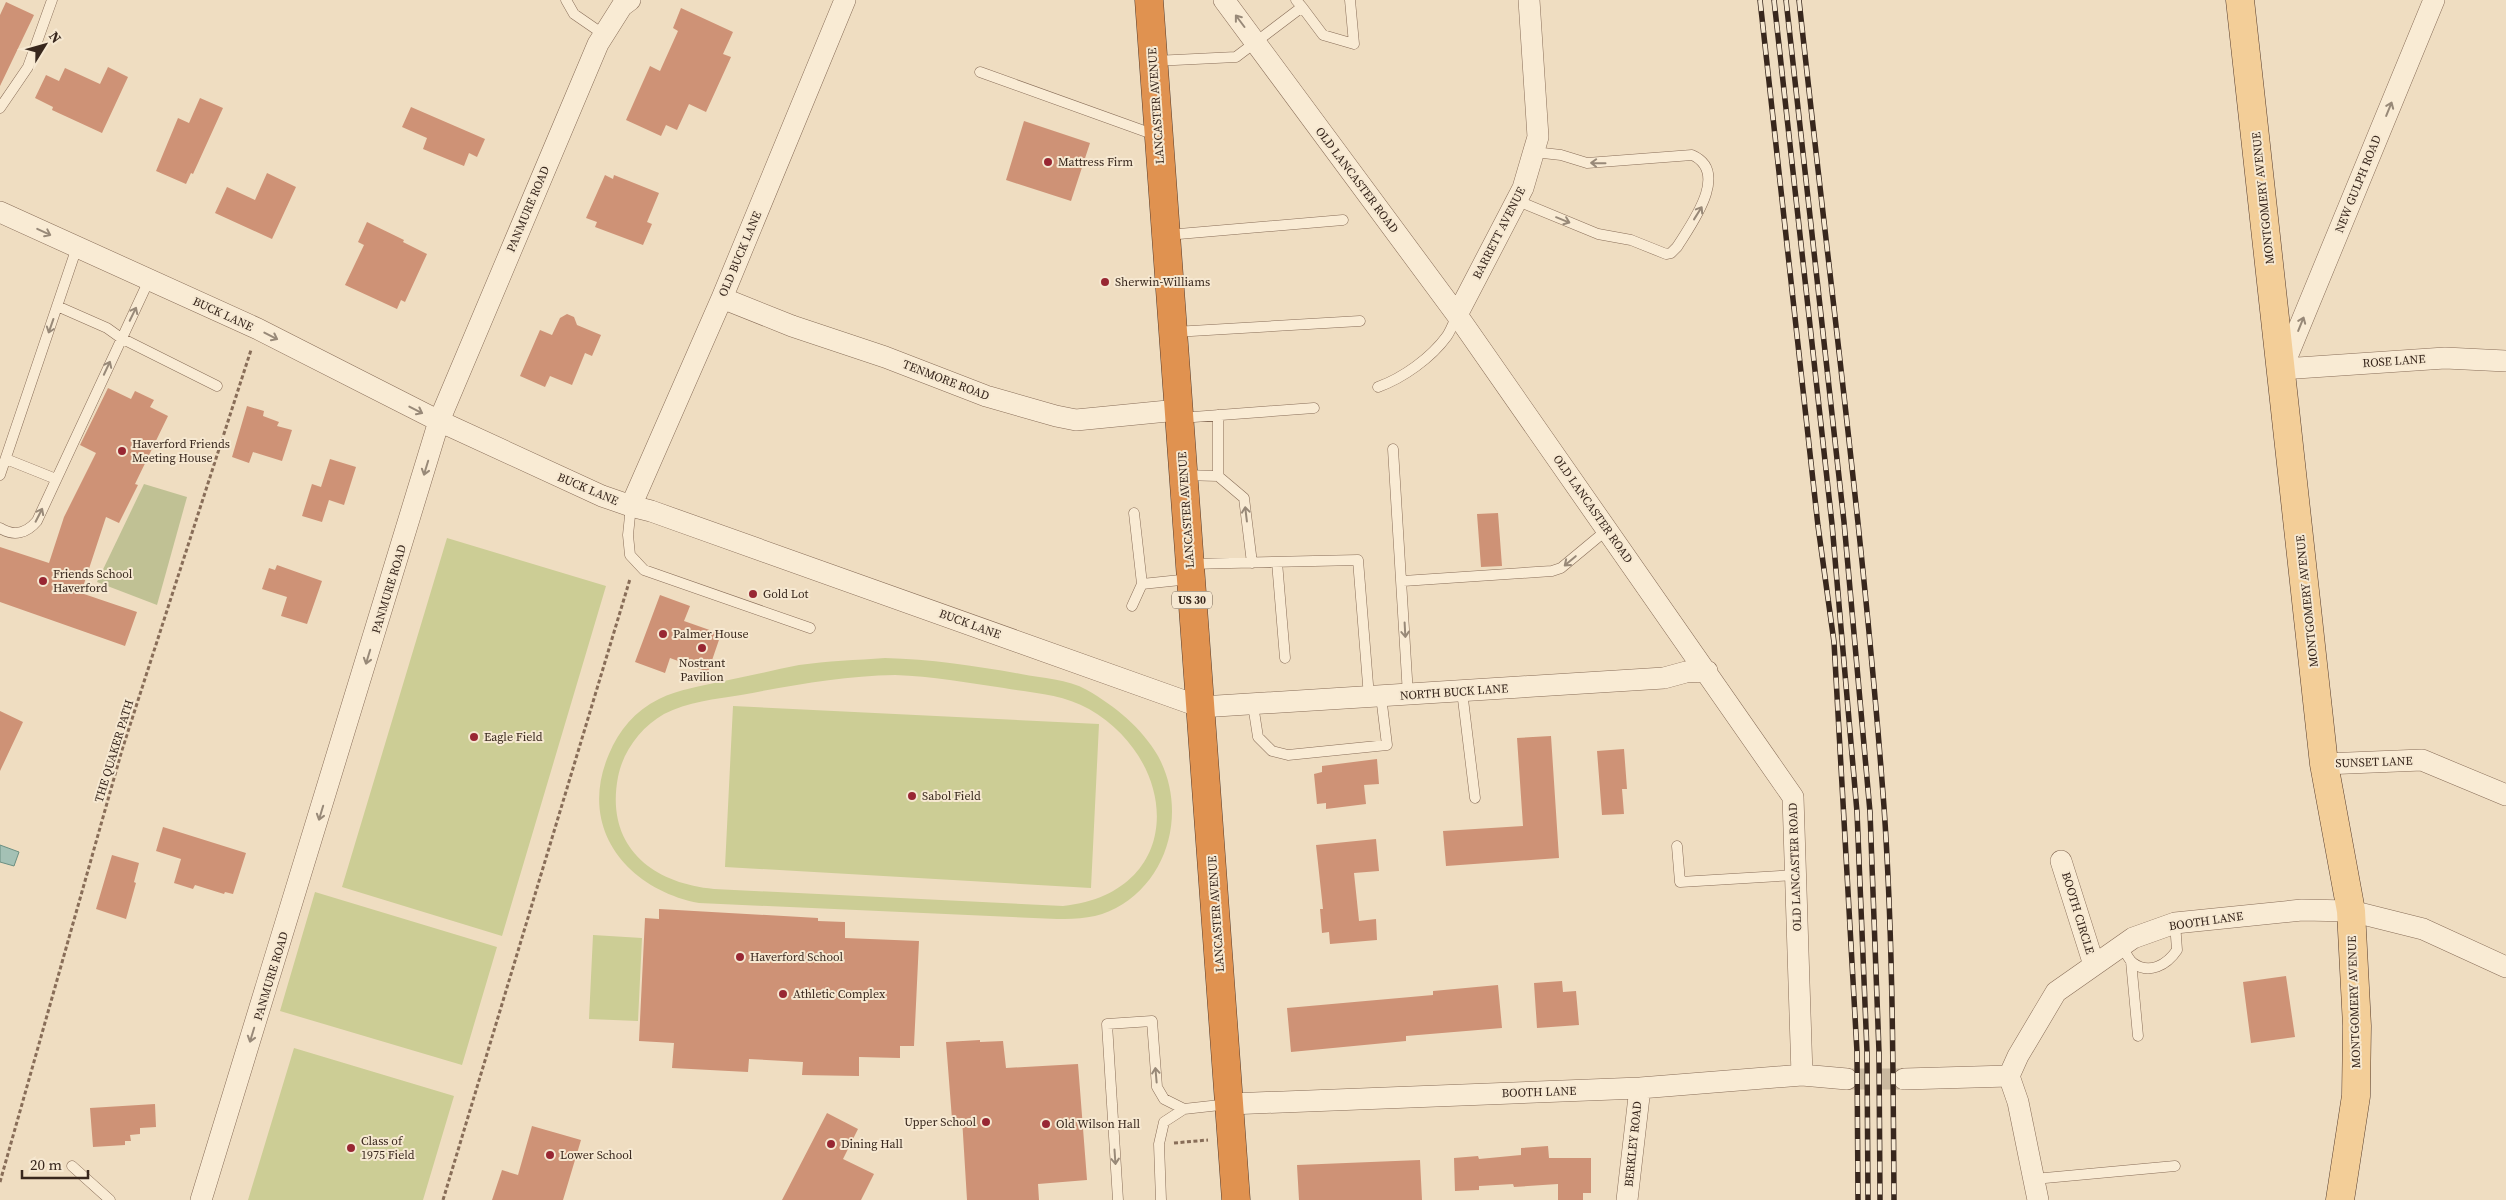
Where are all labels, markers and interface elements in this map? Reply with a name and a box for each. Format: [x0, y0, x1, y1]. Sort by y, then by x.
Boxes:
one-way arrow [1234, 15, 1245, 28]
north arrow [20, 20, 70, 70]
text: N [44, 27, 66, 47]
street label: LANCASTER AVENUE [1144, 47, 1168, 165]
one-way arrow [2385, 101, 2394, 117]
street label: OLD LANCASTER ROAD [1312, 124, 1402, 236]
street label: MONTGOMERY AVENUE [2248, 131, 2278, 265]
street label: NEW GULPH ROAD [2331, 133, 2385, 235]
place label: Mattress Firm [1058, 154, 1133, 170]
marker: Mattress Firm [1042, 156, 1054, 168]
one-way arrow [1590, 158, 1606, 168]
street label: PANMURE ROAD [503, 163, 553, 255]
street label: BARRETT AVENUE [1469, 184, 1529, 282]
one-way arrow [1693, 207, 1703, 221]
street label: OLD BUCK LANE [715, 209, 765, 299]
one-way arrow [1555, 215, 1570, 225]
one-way arrow [36, 228, 51, 237]
place label: Sherwin-Williams [1115, 274, 1210, 290]
marker: Sherwin-Williams [1099, 276, 1111, 288]
street label: BUCK LANE [190, 293, 256, 335]
one-way arrow [128, 307, 138, 322]
one-way arrow [2296, 317, 2306, 332]
one-way arrow [45, 318, 55, 334]
one-way arrow [264, 331, 279, 341]
street label: ROSE LANE [2362, 351, 2426, 371]
street label: TENMORE ROAD [900, 356, 992, 404]
one-way arrow [103, 360, 113, 375]
one-way arrow [409, 405, 424, 415]
place label: Haverford Friends Meeting House [132, 436, 230, 466]
marker: Haverford Friends Meeting House [116, 445, 128, 457]
street label: LANCASTER AVENUE [1174, 451, 1198, 569]
street label: OLD LANCASTER ROAD [1550, 452, 1636, 566]
one-way arrow [420, 460, 430, 476]
street label: BUCK LANE [555, 469, 621, 509]
one-way arrow [1241, 507, 1251, 523]
one-way arrow [35, 508, 44, 523]
street label: MONTGOMERY AVENUE [2292, 534, 2322, 668]
street label: PANMURE ROAD [368, 543, 410, 635]
one-way arrow [1564, 555, 1577, 566]
place label: Friends School Haverford [53, 566, 133, 596]
marker: Friends School Haverford [37, 575, 49, 587]
place label: Gold Lot [763, 586, 808, 602]
marker: Gold Lot [747, 588, 759, 600]
road number: US 30 [1172, 592, 1212, 608]
street label: BUCK LANE [937, 605, 1003, 643]
one-way arrow [1400, 621, 1410, 637]
place label: Palmer House [673, 626, 749, 642]
marker: Palmer House [657, 628, 669, 640]
marker: Nostrant Pavilion [696, 642, 708, 654]
one-way arrow [363, 649, 373, 665]
place label: Nostrant Pavilion [679, 655, 725, 685]
street label: NORTH BUCK LANE [1399, 680, 1509, 704]
street label: THE QUAKER PATH [91, 698, 137, 804]
place label: Eagle Field [484, 729, 543, 745]
marker: Eagle Field [468, 731, 480, 743]
street label: SUNSET LANE [2335, 753, 2413, 771]
place label: Sabol Field [922, 788, 981, 804]
marker: Sabol Field [906, 790, 918, 802]
street label: OLD LANCASTER ROAD [1785, 802, 1805, 932]
one-way arrow [315, 804, 325, 820]
street label: LANCASTER AVENUE [1204, 855, 1228, 973]
street label: BOOTH CIRCLE [2058, 870, 2098, 956]
street label: BOOTH LANE [2168, 908, 2244, 934]
street label: PANMURE ROAD [250, 930, 292, 1022]
street label: MONTGOMERY AVENUE [2344, 935, 2364, 1069]
place label: Haverford School [750, 949, 843, 965]
marker: Haverford School [734, 951, 746, 963]
place label: Athletic Complex [793, 986, 886, 1002]
marker: Athletic Complex [777, 988, 789, 1000]
one-way arrow [247, 1026, 257, 1042]
one-way arrow [1152, 1067, 1161, 1083]
street label: BOOTH LANE [1501, 1083, 1577, 1101]
street label: BERKLEY ROAD [1621, 1100, 1645, 1188]
place label: Upper School [904, 1114, 976, 1130]
marker: Upper School [980, 1116, 992, 1128]
place label: Old Wilson Hall [1056, 1116, 1141, 1132]
marker: Old Wilson Hall [1040, 1118, 1052, 1130]
place label: Class of 1975 Field [361, 1133, 415, 1163]
place label: Dining Hall [841, 1136, 903, 1152]
marker: Dining Hall [825, 1138, 837, 1150]
marker: Class of 1975 Field [345, 1142, 357, 1154]
place label: Lower School [560, 1147, 633, 1163]
scale bar [22, 1148, 89, 1180]
marker: Lower School [544, 1149, 556, 1161]
one-way arrow [1110, 1149, 1119, 1165]
text: 20 m [30, 1154, 62, 1175]

